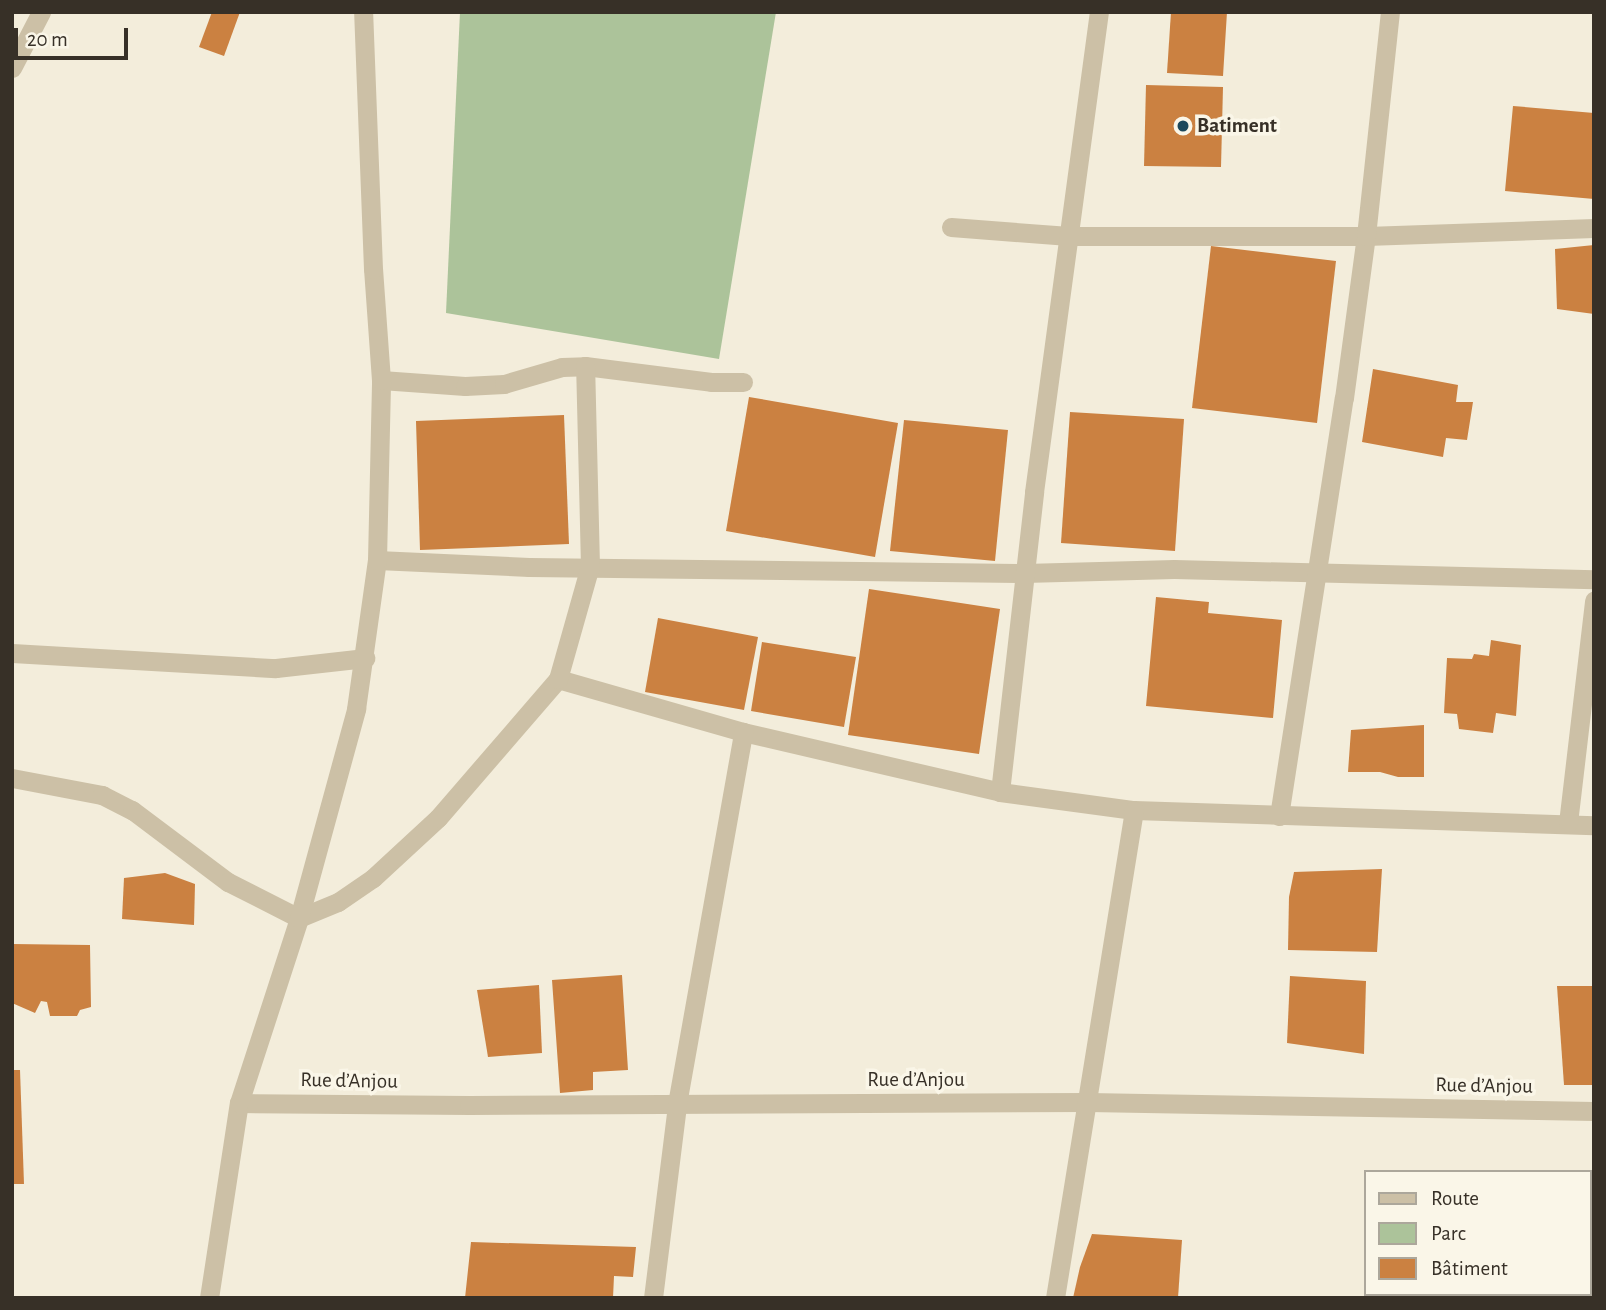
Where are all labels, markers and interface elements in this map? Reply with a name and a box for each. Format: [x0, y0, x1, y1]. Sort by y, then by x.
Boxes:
scale bar [18, 14, 131, 58]
text: 20 m [27, 29, 68, 50]
place label: Batiment [1197, 113, 1277, 139]
marker: Batiment [1175, 118, 1191, 134]
street label: Rue d’Anjou [867, 1067, 965, 1093]
street label: Rue d’Anjou [300, 1068, 398, 1094]
street label: Rue d’Anjou [1435, 1073, 1533, 1099]
legend [1364, 1170, 1592, 1296]
text: Route [1431, 1188, 1479, 1209]
text: Parc [1431, 1223, 1466, 1244]
text: Bâtiment [1431, 1258, 1508, 1279]

